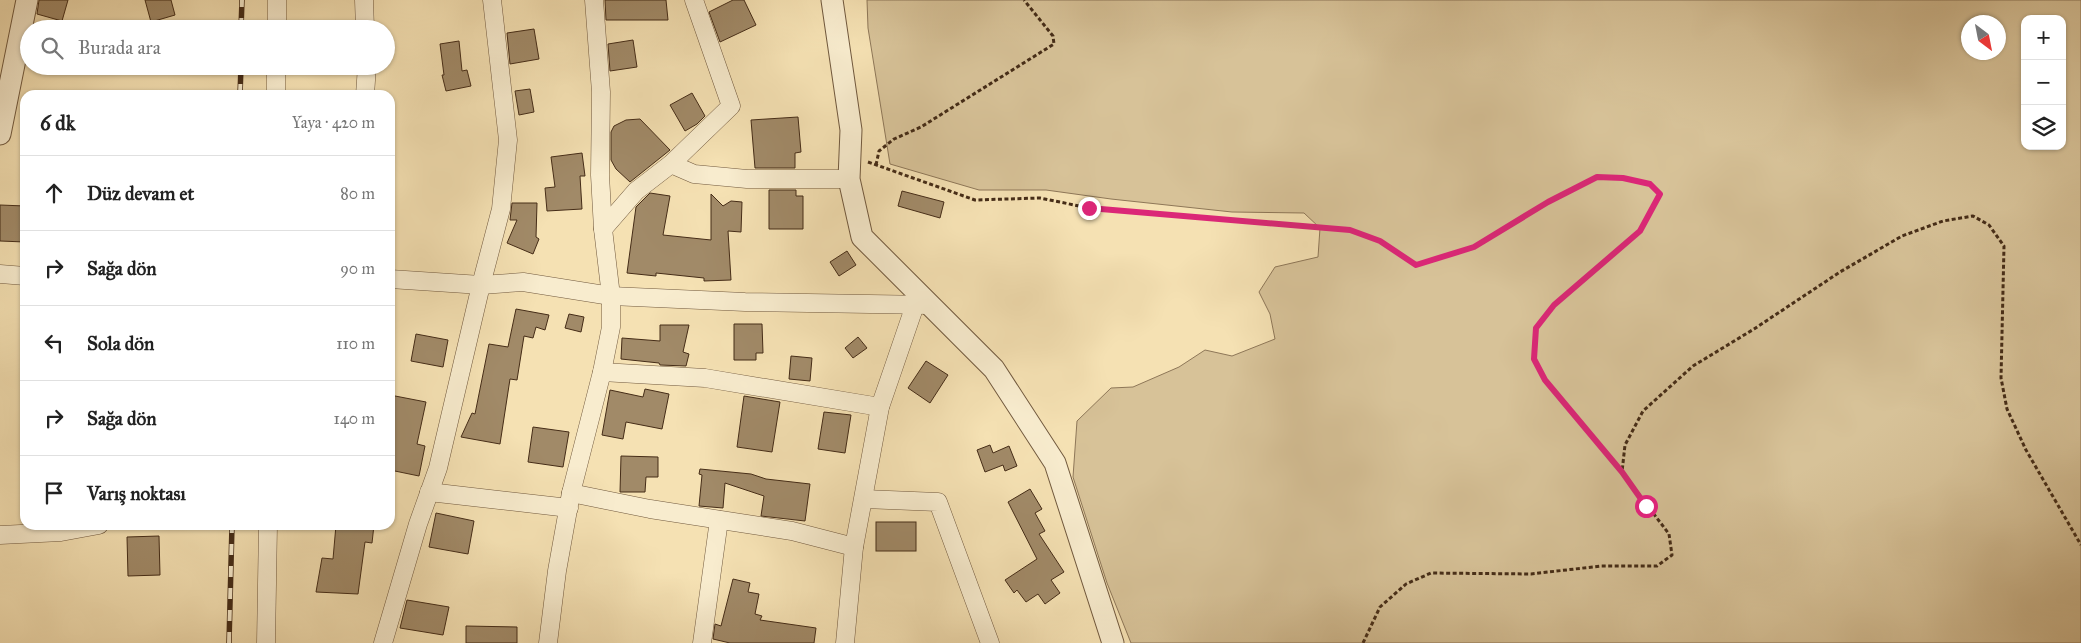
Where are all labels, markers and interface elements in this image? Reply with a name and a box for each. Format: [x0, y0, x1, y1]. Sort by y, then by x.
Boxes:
north arrow [1961, 15, 2006, 60]
map controls [2021, 15, 2066, 150]
button: + [2021, 15, 2066, 60]
search box [20, 20, 395, 75]
icon: search [38, 34, 66, 62]
text: Burada ara [78, 36, 161, 59]
button: − [2021, 60, 2066, 105]
button: layers [2021, 105, 2066, 150]
text: 6 dk [40, 110, 76, 136]
text: Yaya · 420 m [292, 113, 375, 132]
icon: ahead [40, 179, 68, 207]
text: Düz devam et [87, 182, 194, 205]
text: 80 m [340, 184, 375, 203]
route end [1078, 197, 1101, 220]
icon: right [40, 254, 68, 282]
text: Sağa dön [87, 257, 156, 280]
text: 90 m [340, 259, 375, 278]
icon: left [40, 329, 68, 357]
text: Sola dön [87, 332, 154, 355]
text: 110 m [336, 334, 375, 353]
icon: right [40, 404, 68, 432]
text: Sağa dön [87, 407, 156, 430]
text: 140 m [334, 409, 375, 428]
icon: arrive [40, 479, 68, 507]
text: Varış noktası [87, 482, 186, 505]
route start [1635, 495, 1658, 518]

